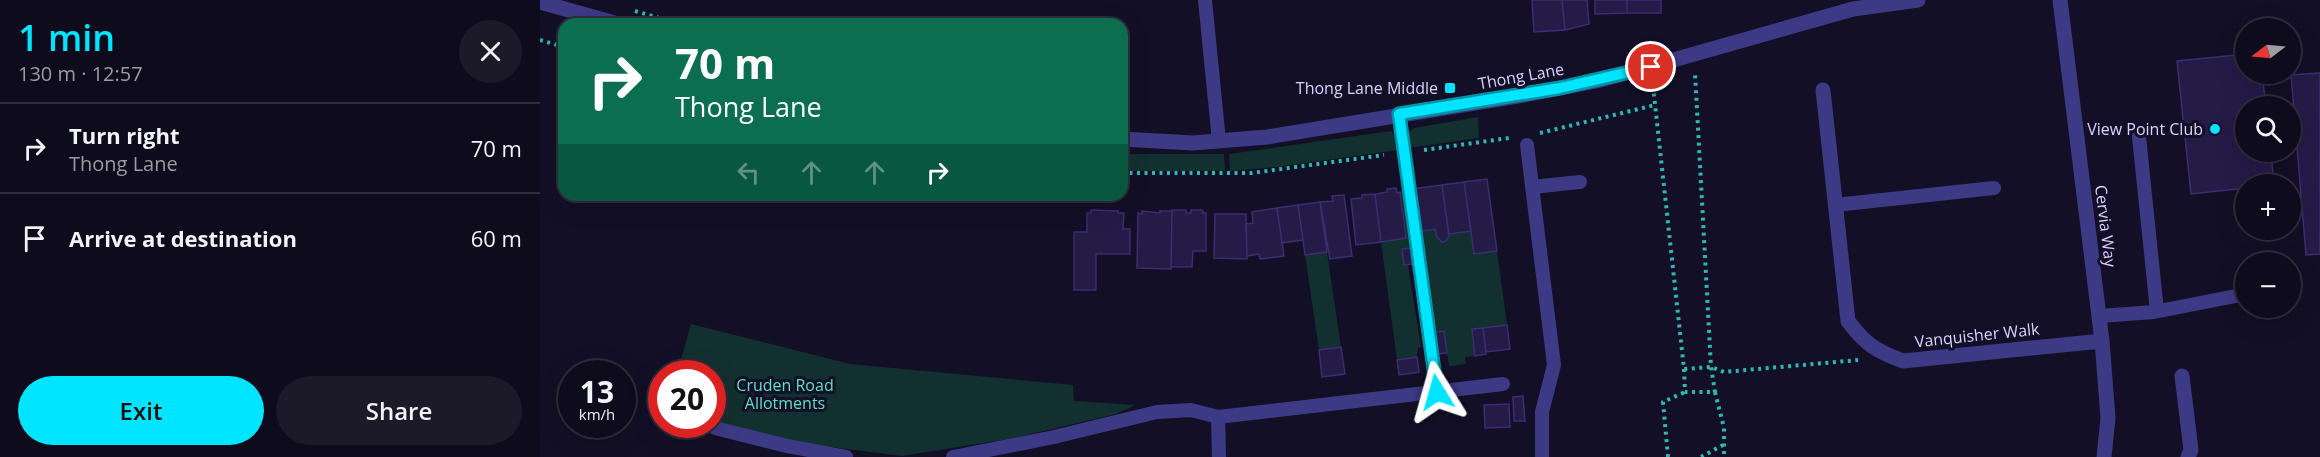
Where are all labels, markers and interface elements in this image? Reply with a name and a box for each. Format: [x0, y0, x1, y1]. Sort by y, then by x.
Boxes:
text: 1 min [18, 13, 115, 62]
north arrow [2235, 18, 2301, 84]
map controls [2235, 18, 2301, 318]
button: close [459, 20, 522, 83]
text: 70 m [675, 34, 775, 91]
pin [1625, 41, 1676, 92]
icon: right [576, 42, 654, 120]
icon: arrive [1634, 50, 1667, 83]
street label: Thong Lane [1476, 58, 1566, 94]
text: 130 m · 12:57 [18, 60, 143, 87]
place label: Thong Lane Middle [1296, 77, 1438, 99]
marker: Thong Lane Middle [1443, 81, 1457, 95]
text: Thong Lane [675, 88, 822, 125]
button: search [2235, 96, 2301, 162]
place label: View Point Club [2087, 118, 2203, 140]
text: Turn right [69, 120, 180, 150]
marker: View Point Club [2208, 122, 2222, 136]
icon: right [18, 132, 51, 165]
text: 70 m [471, 133, 522, 163]
text: Thong Lane [69, 150, 178, 177]
icon: left [732, 156, 765, 189]
icon: ahead [795, 156, 828, 189]
icon: ahead [858, 156, 891, 189]
icon: right [921, 156, 954, 189]
button: + [2235, 174, 2301, 240]
street label: Cervia Way [2090, 184, 2122, 269]
icon: arrive [18, 222, 51, 255]
text: Arrive at destination [69, 223, 297, 253]
text: 60 m [471, 223, 522, 253]
button: − [2235, 252, 2301, 318]
street label: Vanquisher Walk [1914, 317, 2041, 352]
speed limit sign: 20 [648, 360, 726, 438]
position arrow [1405, 360, 1469, 424]
text: 13 [580, 371, 614, 412]
park label: Cruden Road Allotments [736, 374, 834, 414]
button: Exit [18, 376, 264, 445]
button: Share [276, 376, 522, 445]
text: km/h [579, 404, 615, 424]

